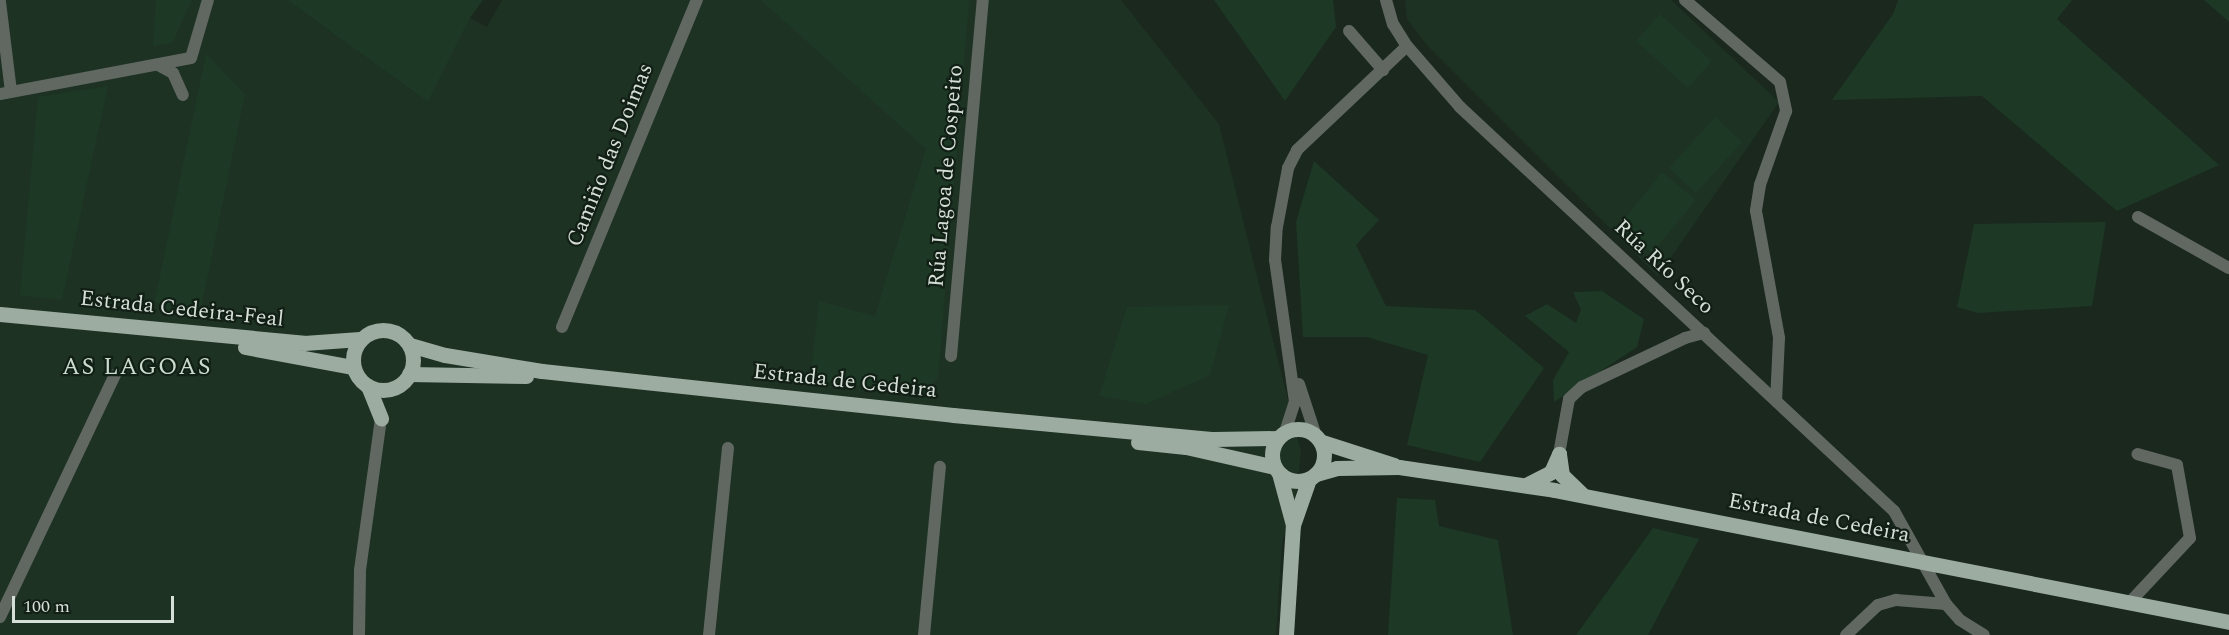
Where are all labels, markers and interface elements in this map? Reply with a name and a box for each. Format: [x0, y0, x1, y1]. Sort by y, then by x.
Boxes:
street label: Camiño das Doimas [561, 59, 659, 251]
street label: Rúa Lagoa de Cospeito [923, 64, 969, 288]
street label: Rúa Río Seco [1609, 214, 1719, 320]
street label: Estrada Cedeira-Feal [79, 285, 285, 333]
district label: AS LAGOAS [62, 354, 212, 382]
street label: Estrada de Cedeira [752, 358, 938, 404]
street label: Estrada de Cedeira [1726, 487, 1912, 549]
scale bar [15, 584, 177, 622]
text: 100 m [23, 593, 70, 620]

